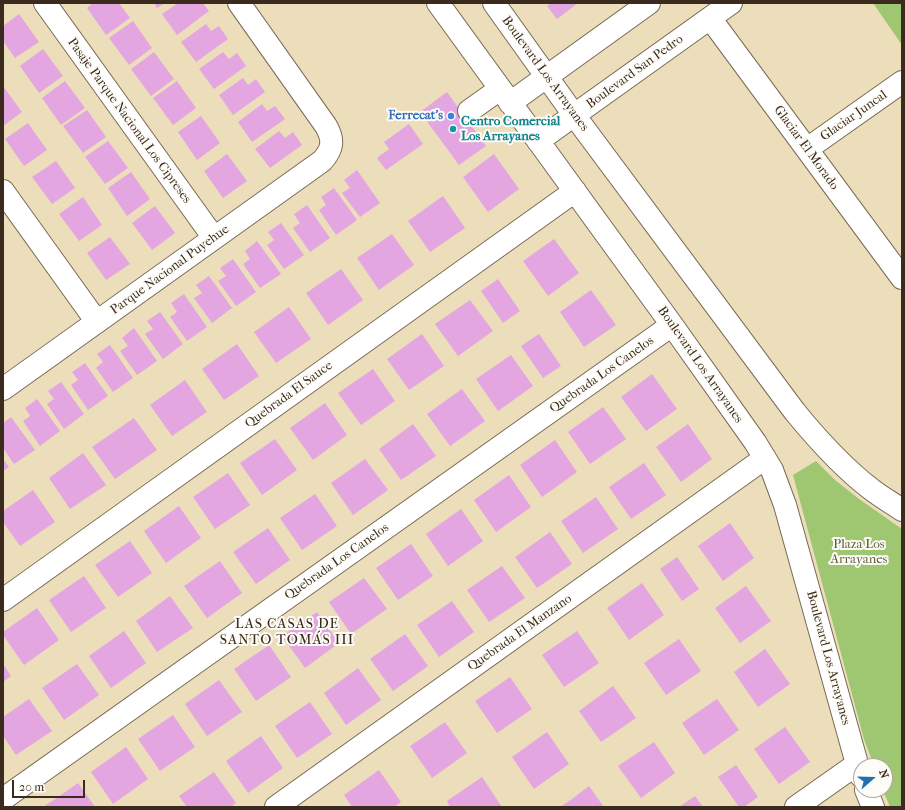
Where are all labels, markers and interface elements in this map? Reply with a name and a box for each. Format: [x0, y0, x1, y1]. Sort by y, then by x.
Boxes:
street label: Boulevard Los Arrayanes [498, 13, 592, 135]
street label: Boulevard San Pedro [584, 32, 686, 112]
street label: Pasaje Parque Nacional Los Cipreses [64, 35, 194, 207]
street label: Glaciar Juncal [818, 87, 890, 145]
street label: Glaciar El Morado [770, 103, 842, 193]
place label: Ferrecat's [388, 108, 443, 124]
marker: Ferrecat's [446, 111, 456, 121]
place label: Centro Comercial Los Arrayanes [461, 114, 560, 145]
marker: Centro Comercial Los Arrayanes [448, 124, 458, 134]
street label: Parque Nacional Puyehue [108, 222, 232, 318]
street label: Boulevard Los Arrayanes [654, 304, 746, 426]
street label: Quebrada Los Canelos [547, 333, 657, 417]
street label: Quebrada El Sauce [242, 358, 336, 432]
street label: Quebrada Los Canelos [282, 520, 392, 604]
park label: Plaza Los Arrayanes [831, 537, 887, 568]
street label: Boulevard Los Arrayanes [803, 589, 853, 727]
street label: Quebrada El Manzano [465, 591, 575, 675]
district label: LAS CASAS DE SANTO TOMÁS III [220, 617, 354, 650]
north arrow [853, 758, 893, 798]
text: N [876, 768, 891, 780]
scale bar [14, 772, 87, 798]
text: 20 m [19, 780, 44, 794]

